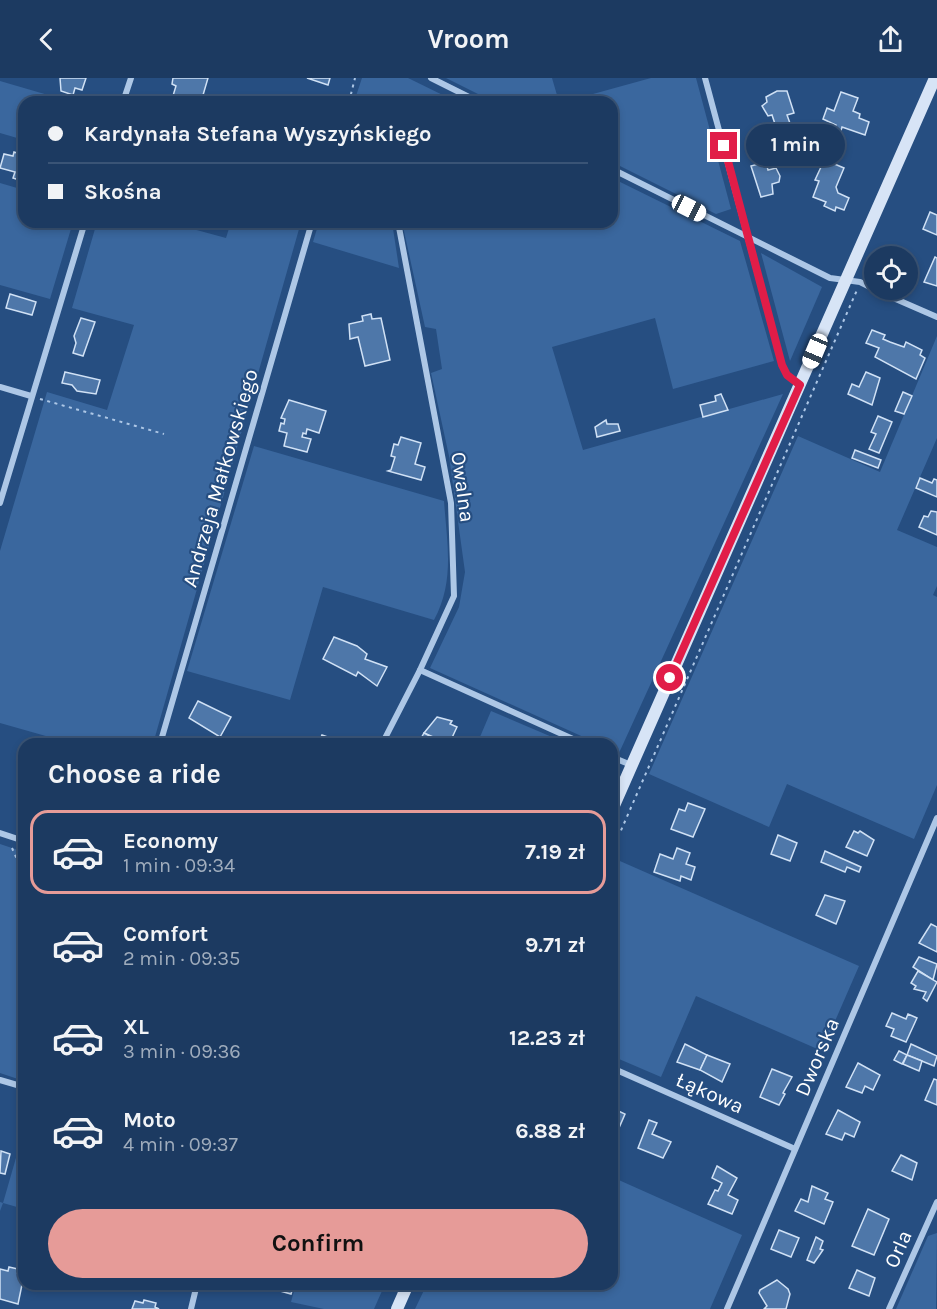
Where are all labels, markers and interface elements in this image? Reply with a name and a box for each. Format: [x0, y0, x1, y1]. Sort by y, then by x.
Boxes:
icon: back [30, 23, 63, 56]
text: Vroom [427, 23, 510, 55]
icon: share [874, 23, 907, 56]
text: Kardynała Stefana Wyszyńskiego [84, 121, 432, 147]
callout: 1 min [745, 125, 844, 167]
route end [710, 132, 737, 159]
text: 1 min [770, 133, 821, 156]
text: Skośna [84, 179, 162, 205]
car [669, 192, 709, 224]
map controls [864, 246, 918, 300]
button: locate [864, 246, 918, 300]
car [800, 331, 830, 371]
street label: Andrzeja Małkowskiego [177, 366, 263, 590]
street label: Owalna [446, 450, 480, 524]
route start [656, 664, 683, 691]
text: Choose a ride [48, 758, 221, 790]
icon: car [51, 825, 105, 879]
text: Economy [123, 828, 218, 854]
text: 7.19 zł [525, 839, 585, 865]
text: 1 min · 09:34 [123, 854, 235, 877]
icon: car [51, 918, 105, 972]
text: Comfort [123, 921, 208, 947]
text: 9.71 zł [525, 932, 585, 958]
text: 2 min · 09:35 [123, 947, 240, 970]
icon: car [51, 1011, 105, 1065]
text: XL [123, 1014, 149, 1040]
street label: Dworska [790, 1014, 844, 1100]
text: 12.23 zł [509, 1025, 585, 1051]
text: 3 min · 09:36 [123, 1040, 241, 1063]
street label: Łąkowa [672, 1068, 748, 1118]
icon: car [51, 1104, 105, 1158]
text: Moto [123, 1107, 176, 1133]
text: 6.88 zł [515, 1118, 585, 1144]
text: 4 min · 09:37 [123, 1133, 238, 1156]
button: Confirm [48, 1209, 588, 1278]
street label: Orla [879, 1226, 917, 1272]

